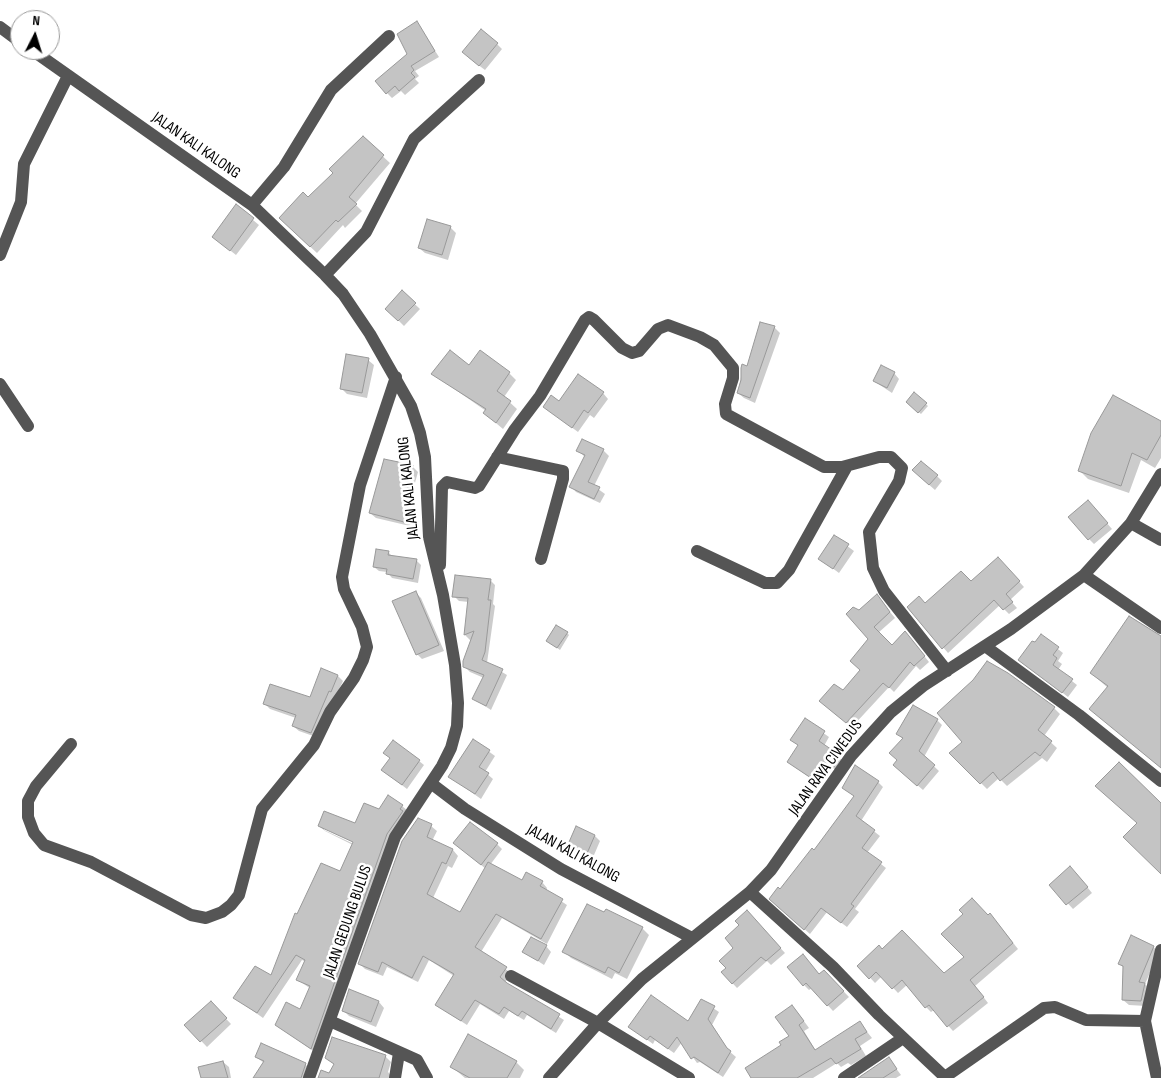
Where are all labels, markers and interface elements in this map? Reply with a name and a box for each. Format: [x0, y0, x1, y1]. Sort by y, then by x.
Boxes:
north arrow [10, 10, 60, 60]
text: N [32, 12, 41, 29]
street label: JALAN KALI KALONG [148, 108, 244, 184]
street label: JALAN KALI KALONG [394, 436, 424, 540]
street label: JALAN RAYA CIWEDUS [785, 717, 867, 819]
street label: JALAN KALI KALONG [523, 821, 623, 887]
street label: JALAN GEDUNG BULUS [320, 863, 376, 981]

